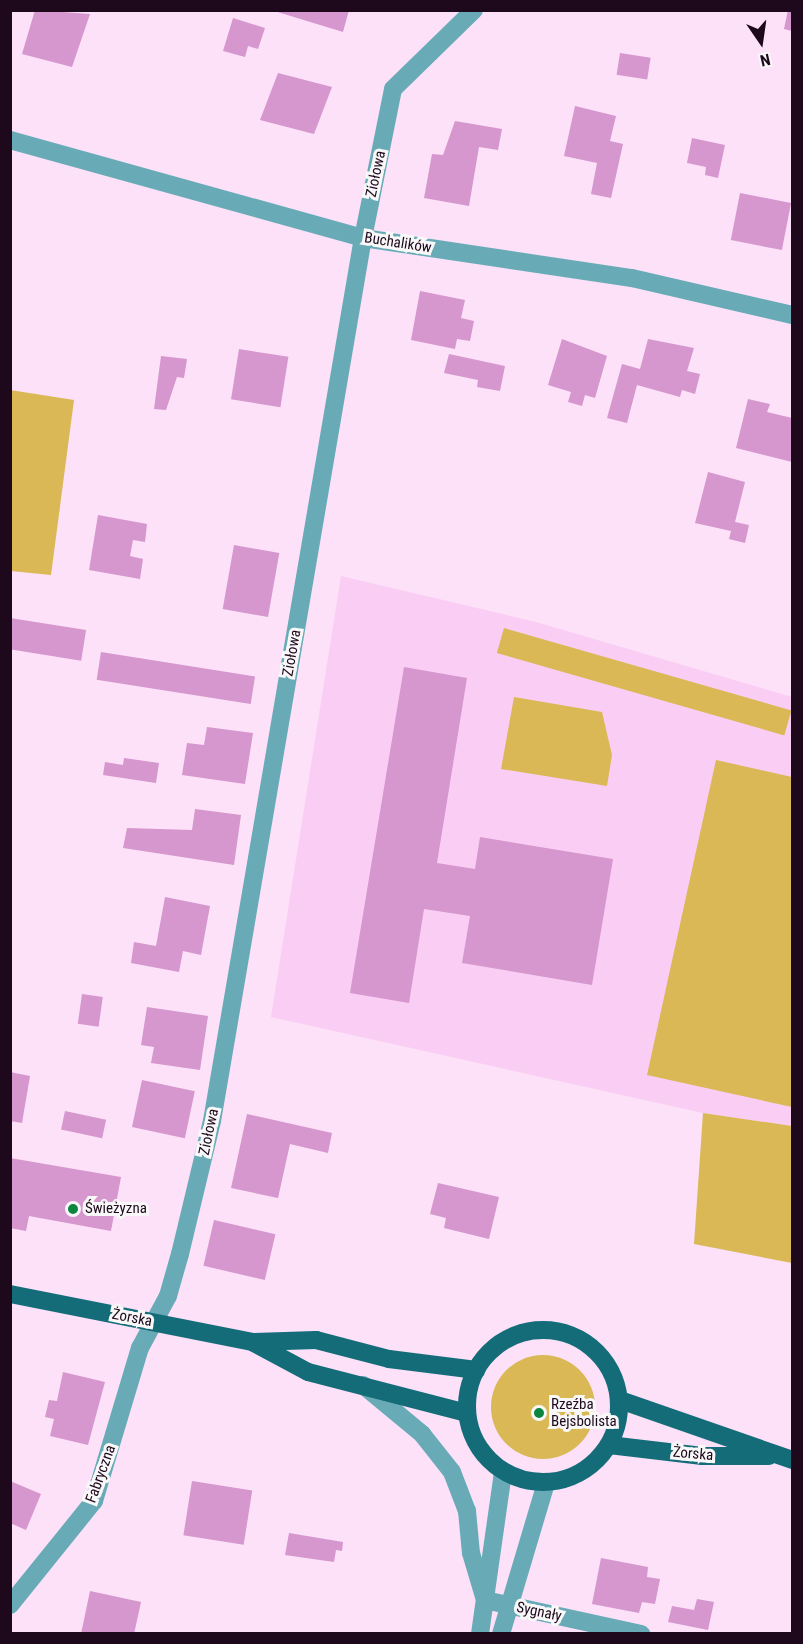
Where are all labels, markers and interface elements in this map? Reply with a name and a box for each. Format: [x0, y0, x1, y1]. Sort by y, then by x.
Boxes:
north arrow [731, 12, 791, 72]
text: N [758, 50, 772, 70]
street label: Ziołowa [362, 149, 390, 199]
street label: Buchalików [363, 229, 433, 257]
street label: Ziołowa [279, 628, 305, 678]
street label: Ziołowa [195, 1107, 223, 1157]
place label: Świeżyzna [85, 1200, 147, 1218]
marker: Świeżyzna [66, 1202, 80, 1216]
street label: Żorska [110, 1305, 154, 1331]
place label: Rzeźba Bejsbolista [551, 1395, 617, 1430]
marker: Rzeźba Bejsbolista [532, 1406, 546, 1420]
street label: Fabryczna [82, 1443, 120, 1505]
street label: Żorska [672, 1443, 714, 1465]
street label: Sygnały [515, 1598, 563, 1626]

